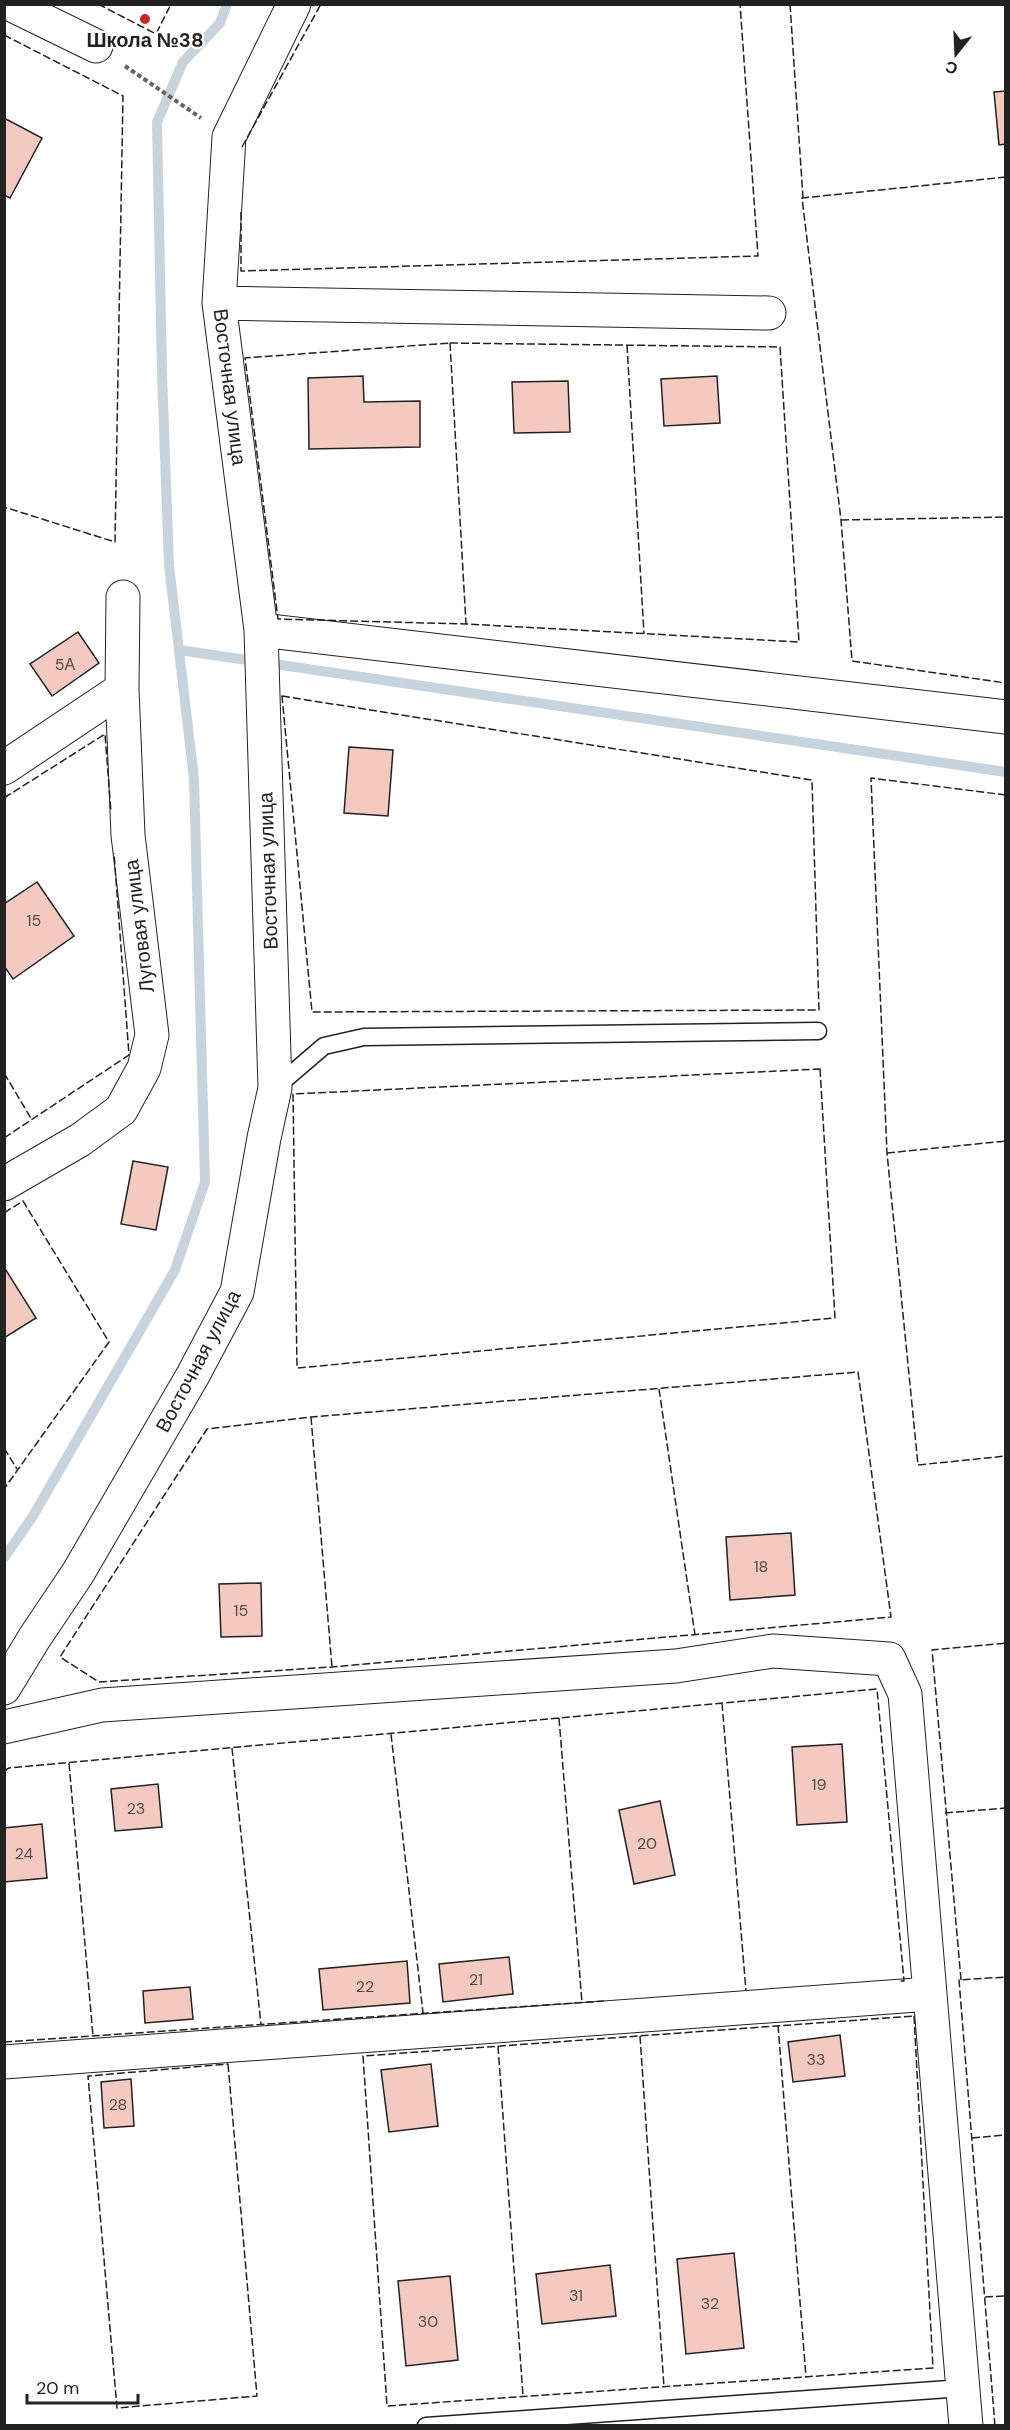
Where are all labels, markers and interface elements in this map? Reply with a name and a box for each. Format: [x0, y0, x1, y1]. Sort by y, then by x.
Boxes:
marker: Школа №38 [138, 12, 152, 26]
north arrow [926, 24, 986, 84]
place label: Школа №38 [86, 27, 204, 53]
text: С [942, 56, 960, 80]
street label: Восточная улица [207, 307, 253, 468]
house number: 5А [55, 654, 76, 675]
street label: Восточная улица [252, 791, 284, 950]
street label: Луговая улица [118, 857, 160, 994]
house number: 15 [27, 910, 41, 931]
street label: Восточная улица [149, 1284, 247, 1437]
house number: 18 [754, 1556, 768, 1577]
house number: 15 [234, 1600, 248, 1621]
house number: 19 [811, 1774, 827, 1795]
house number: 23 [127, 1798, 145, 1819]
house number: 20 [637, 1833, 657, 1854]
house number: 24 [15, 1843, 34, 1864]
house number: 21 [469, 1969, 483, 1990]
house number: 22 [356, 1976, 374, 1997]
house number: 33 [807, 2049, 825, 2070]
house number: 28 [109, 2094, 127, 2115]
house number: 31 [569, 2285, 583, 2306]
house number: 32 [701, 2293, 719, 2314]
house number: 30 [418, 2311, 438, 2332]
scale bar [27, 2367, 138, 2405]
text: 20 m [36, 2376, 79, 2400]

